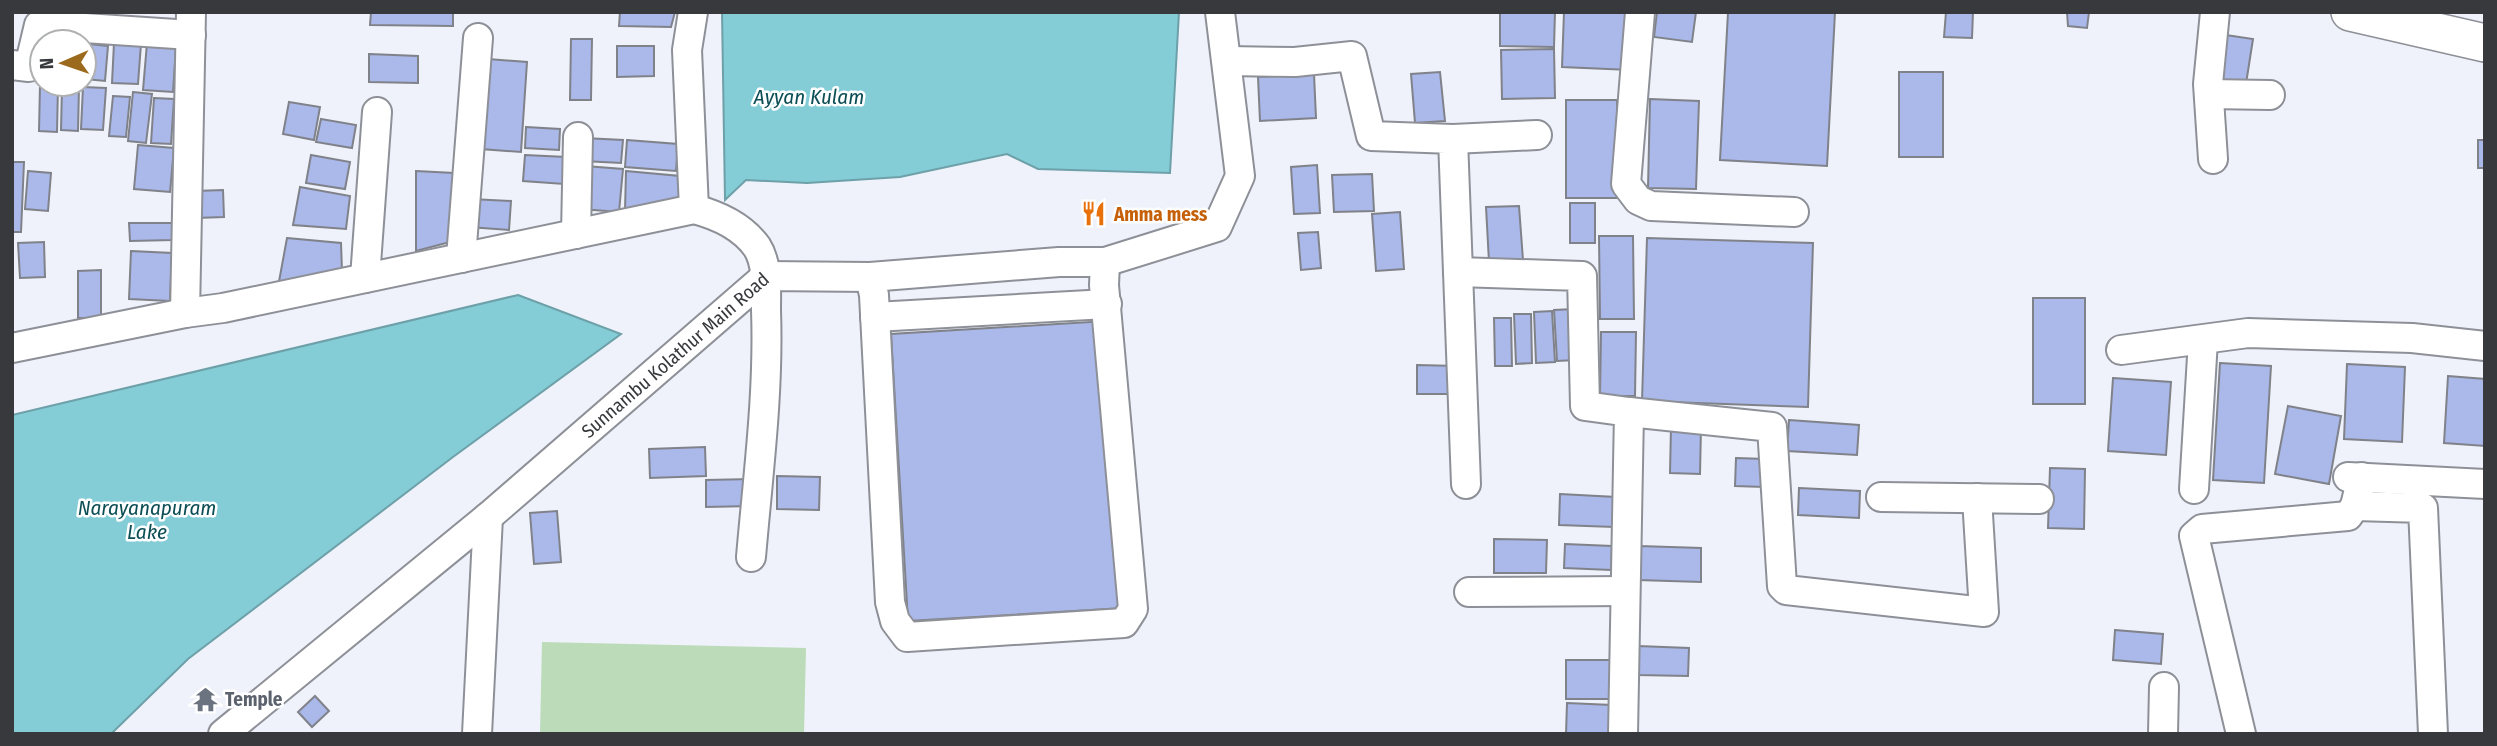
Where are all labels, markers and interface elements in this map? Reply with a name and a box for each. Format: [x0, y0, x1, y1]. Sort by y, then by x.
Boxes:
north arrow [28, 28, 98, 98]
text: N [35, 57, 58, 70]
water label: Ayyan Kulam [753, 84, 864, 110]
restaurant icon: Amma mess [1080, 200, 1108, 228]
place label: Amma mess [1113, 203, 1208, 226]
street label: Sunnambu Kolathur Main Road [577, 267, 773, 442]
water label: Narayanapuram Lake [78, 495, 216, 545]
temple icon: Temple [191, 685, 219, 713]
place label: Temple [225, 688, 283, 711]

